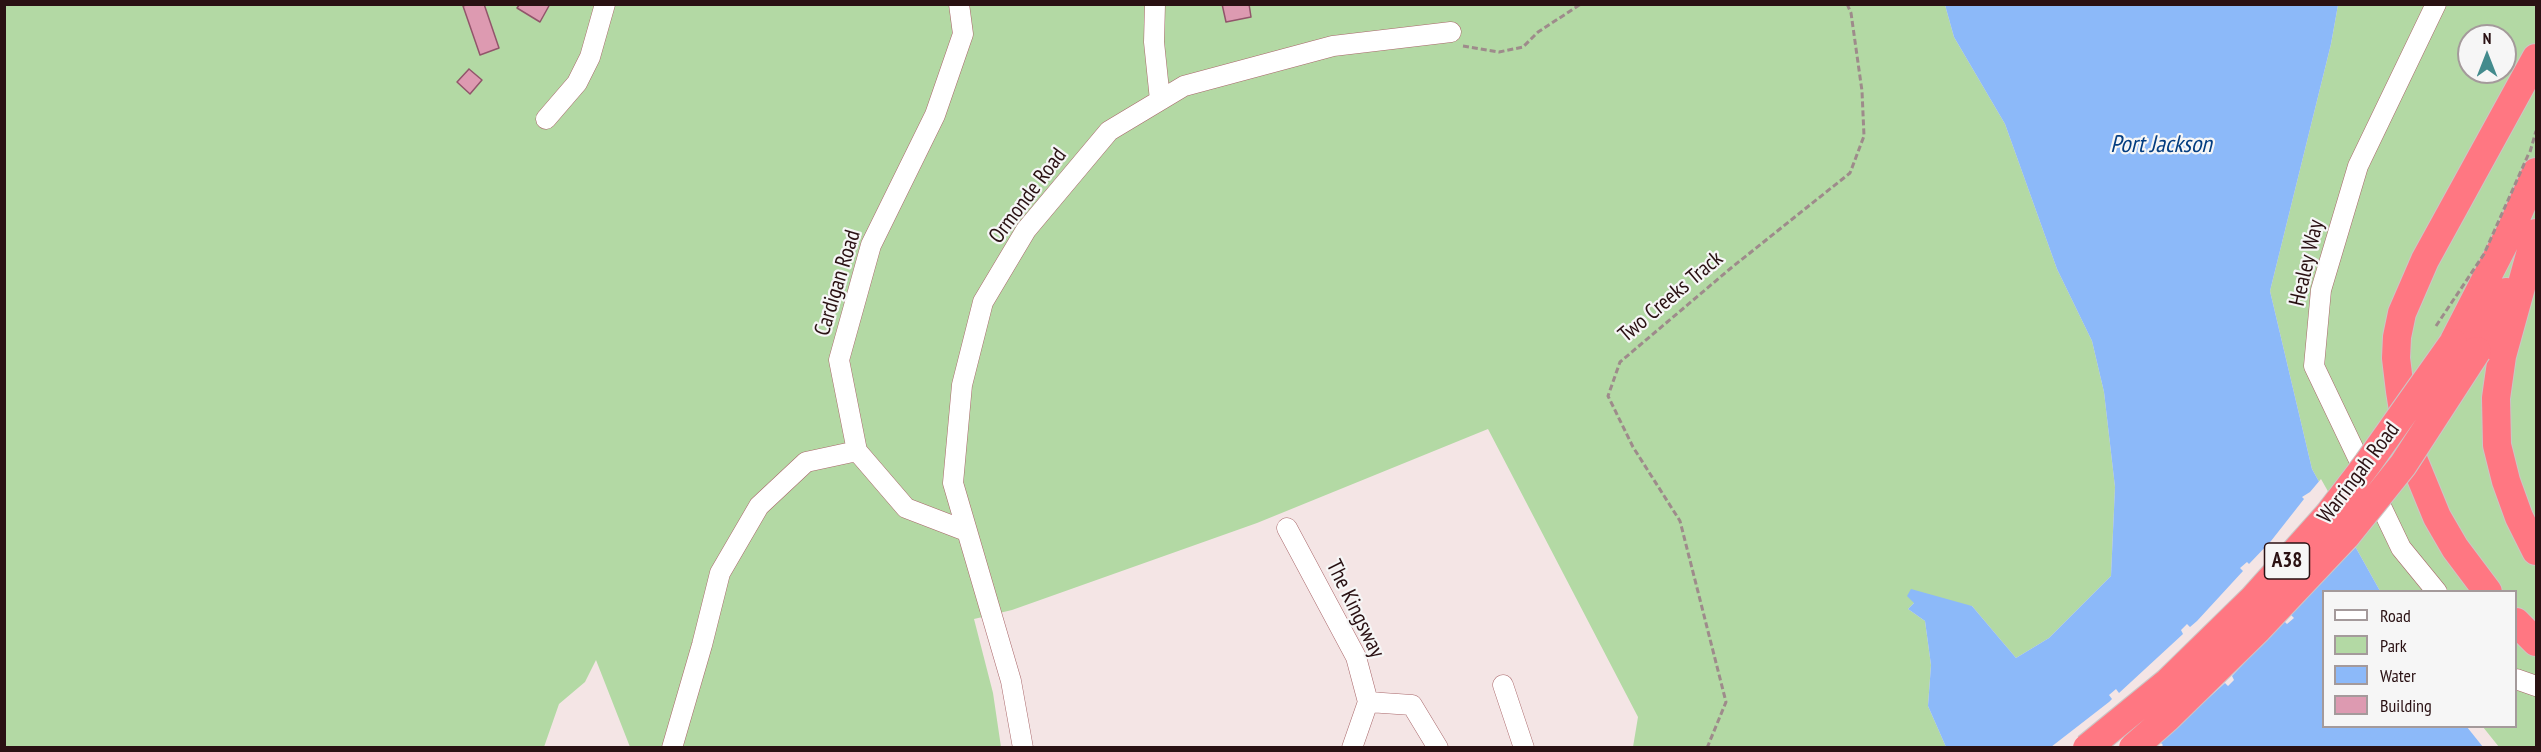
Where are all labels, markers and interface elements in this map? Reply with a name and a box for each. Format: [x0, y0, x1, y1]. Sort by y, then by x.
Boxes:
north arrow [2457, 24, 2517, 84]
text: N [2483, 28, 2491, 48]
water label: Port Jackson [2110, 131, 2212, 159]
street label: Ormonde Road [984, 143, 1072, 249]
street label: Healey Way [2284, 217, 2330, 309]
street label: Cardigan Road [809, 227, 867, 339]
street label: Two Creeks Track [1613, 246, 1729, 348]
street label: Warringah Road [2312, 417, 2406, 529]
road number: A38 [2264, 543, 2310, 579]
street label: The Kingsway [1320, 556, 1390, 662]
legend [2322, 590, 2517, 728]
text: Road [2380, 604, 2411, 627]
text: Park [2380, 634, 2407, 657]
text: Water [2380, 664, 2416, 687]
text: Building [2380, 694, 2432, 717]

